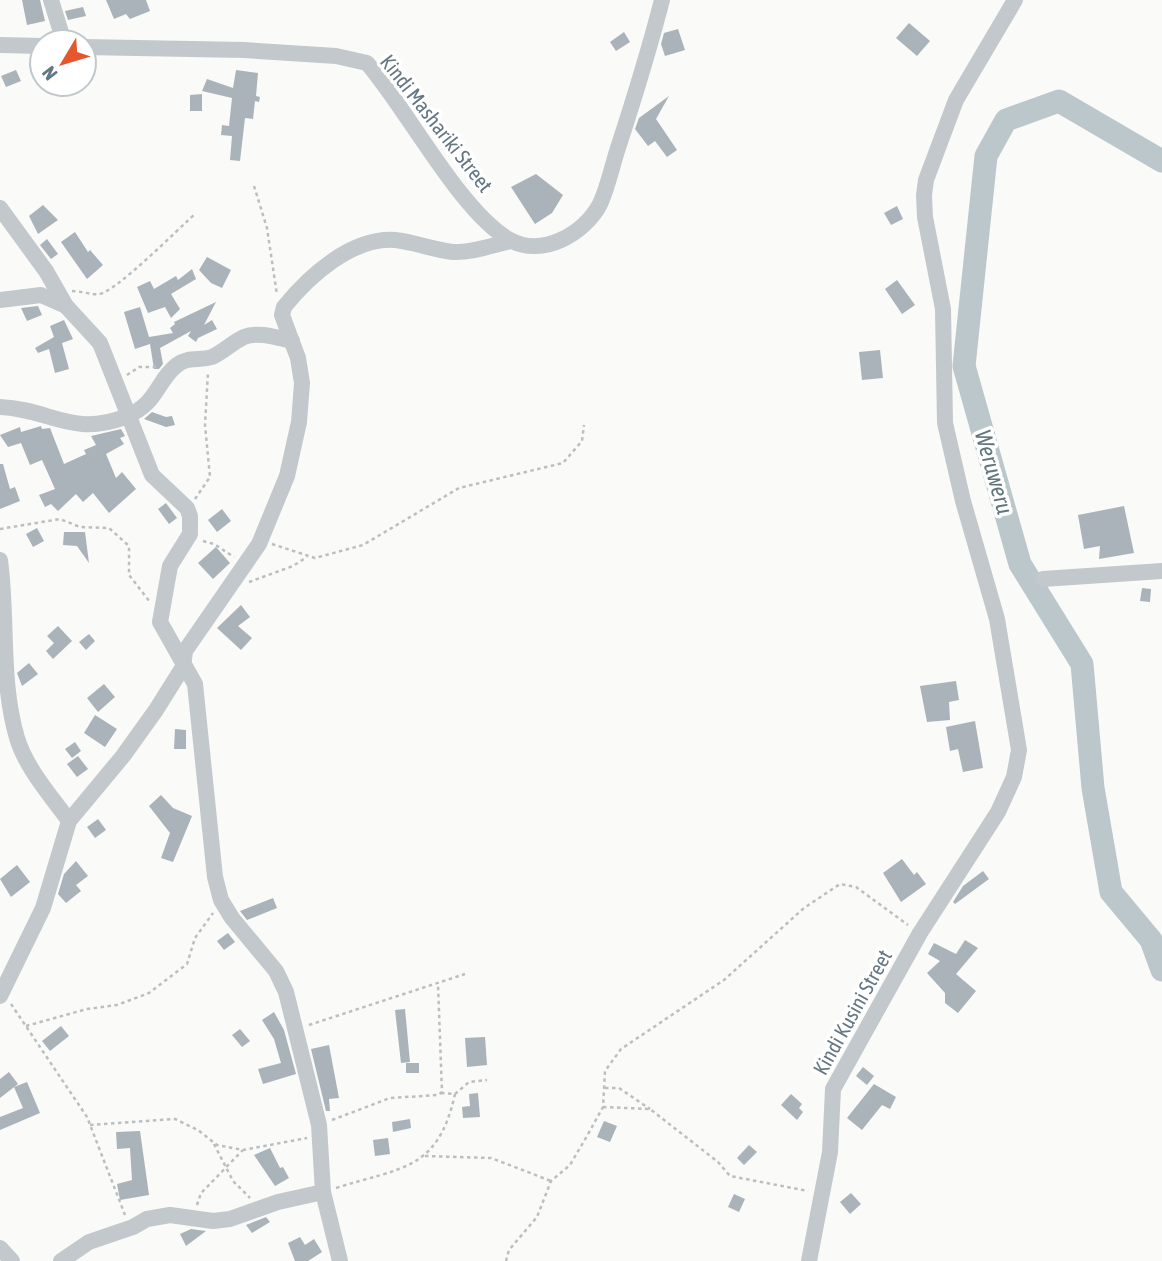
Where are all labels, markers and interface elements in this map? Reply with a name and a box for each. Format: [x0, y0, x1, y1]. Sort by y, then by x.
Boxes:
north arrow [28, 28, 98, 98]
street label: Kindi Mashariki Street [376, 50, 498, 196]
text: N [37, 62, 62, 85]
water label: Weruweru [970, 427, 1018, 517]
street label: Kindi Kusini Street [808, 945, 896, 1079]

